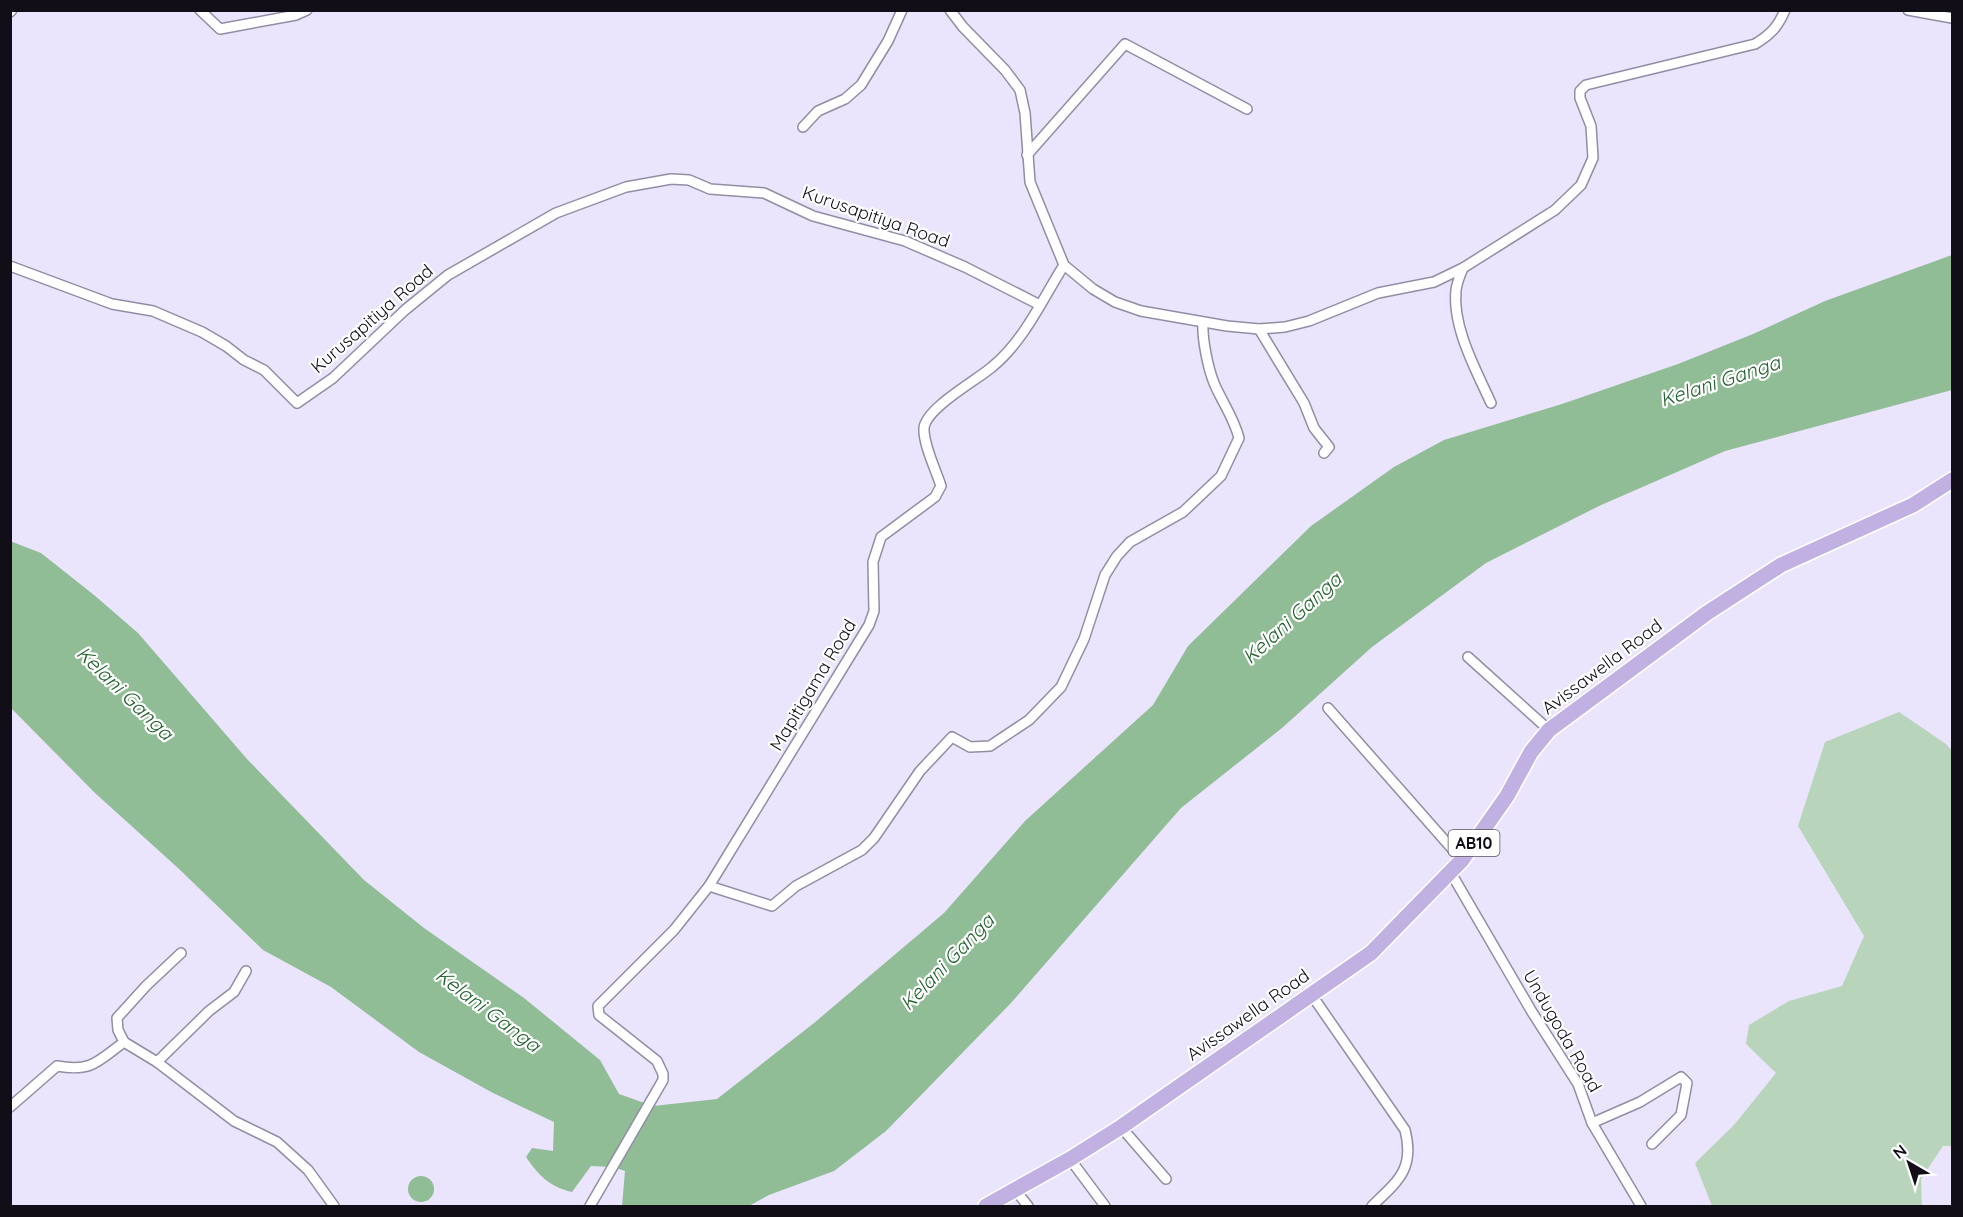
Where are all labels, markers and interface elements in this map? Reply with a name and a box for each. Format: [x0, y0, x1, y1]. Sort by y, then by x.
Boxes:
street label: Kurusapitiya Road [799, 181, 953, 253]
street label: Kurusapitiya Road [306, 259, 437, 378]
water label: Kelani Ganga [1657, 349, 1785, 412]
water label: Kelani Ganga [1237, 565, 1348, 669]
street label: Avissawella Road [1537, 614, 1666, 719]
street label: Mapitigama Road [764, 615, 861, 755]
water label: Kelani Ganga [72, 640, 180, 746]
road number: AB10 [1448, 830, 1500, 856]
water label: Kelani Ganga [894, 907, 1000, 1015]
water label: Kelani Ganga [431, 962, 547, 1058]
street label: Avissawella Road [1182, 964, 1314, 1066]
street label: Undugoda Road [1518, 965, 1607, 1096]
north arrow [1879, 1133, 1939, 1193]
text: N [1889, 1140, 1910, 1163]

